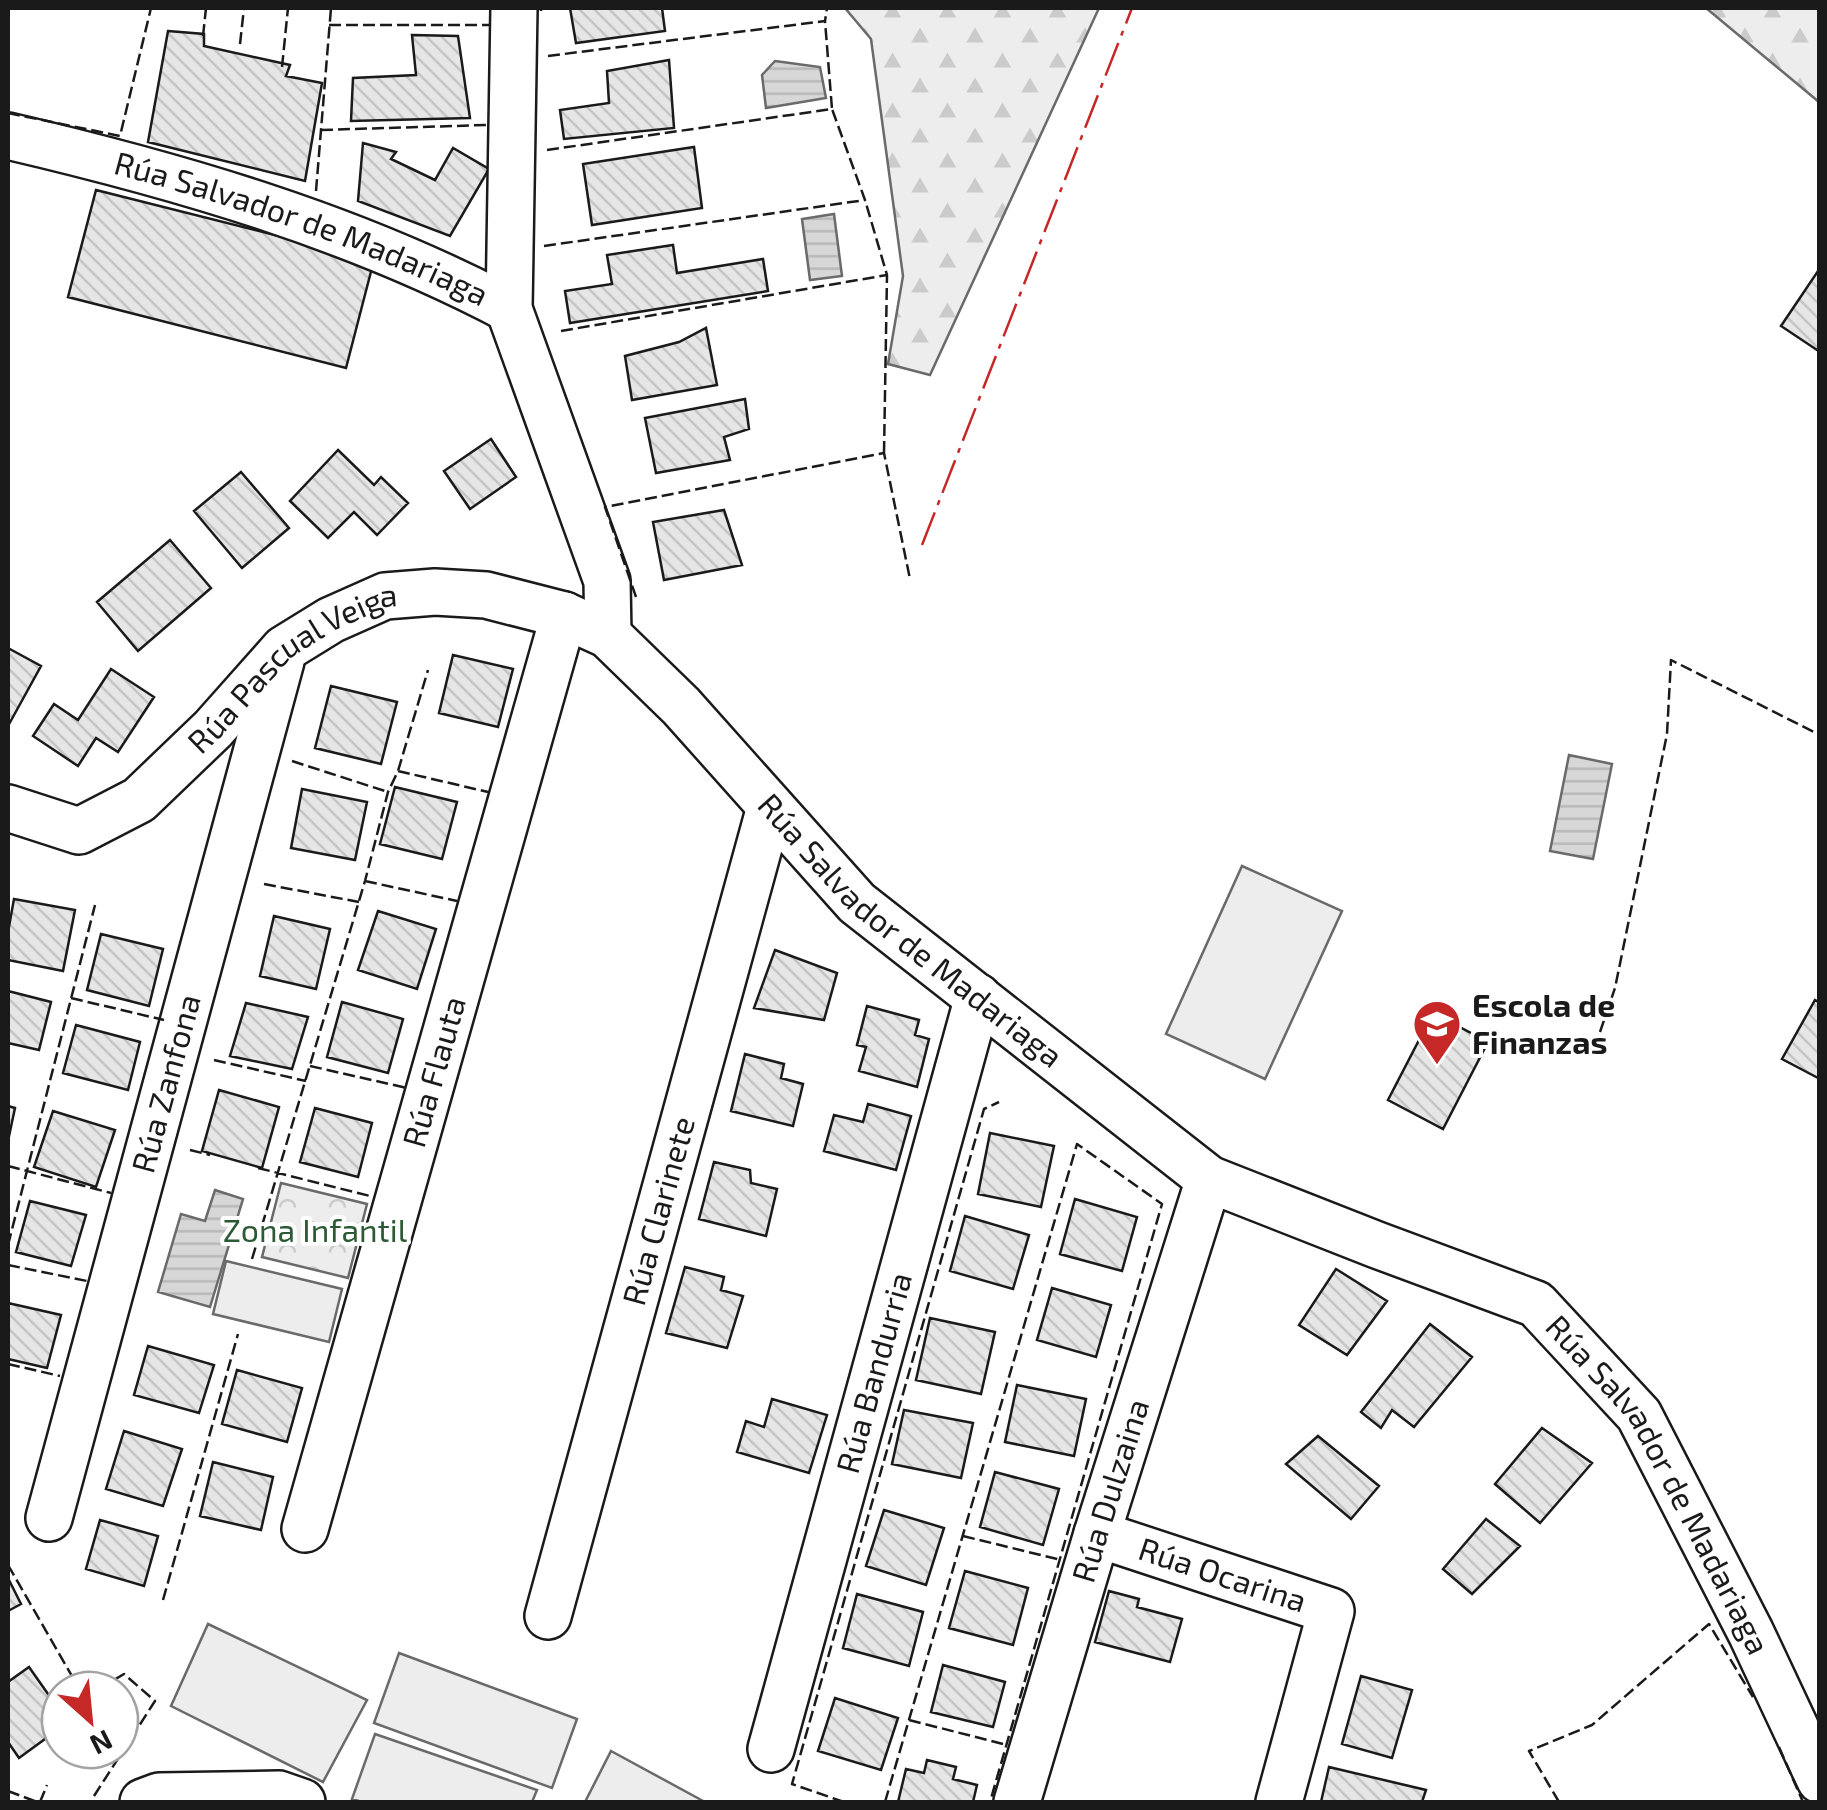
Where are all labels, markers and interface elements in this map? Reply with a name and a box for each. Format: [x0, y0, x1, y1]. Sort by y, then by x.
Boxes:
street label: Rúa Salvador de Madariaga [111, 142, 495, 312]
street label: Rúa Pascual Veiga [179, 574, 399, 760]
street label: Rúa Salvador de Madariaga [751, 785, 1071, 1074]
place label: Escola de Finanzas [1472, 985, 1615, 1060]
street label: Rúa Zanfona [122, 990, 207, 1177]
street label: Rúa Flauta [393, 992, 472, 1151]
school or university icon: Escola de Finanzas [1411, 998, 1463, 1066]
street label: Rúa Clarinete [613, 1112, 701, 1309]
park label: Zona Infantil [223, 1210, 408, 1248]
street label: Rúa Bandurria [827, 1268, 918, 1477]
street label: Rúa Salvador de Madariaga [1539, 1306, 1779, 1660]
street label: Rúa Dulzaina [1063, 1394, 1155, 1586]
street label: Rúa Ocarina [1134, 1528, 1312, 1619]
north arrow [40, 1670, 140, 1770]
text: N [85, 1723, 119, 1763]

